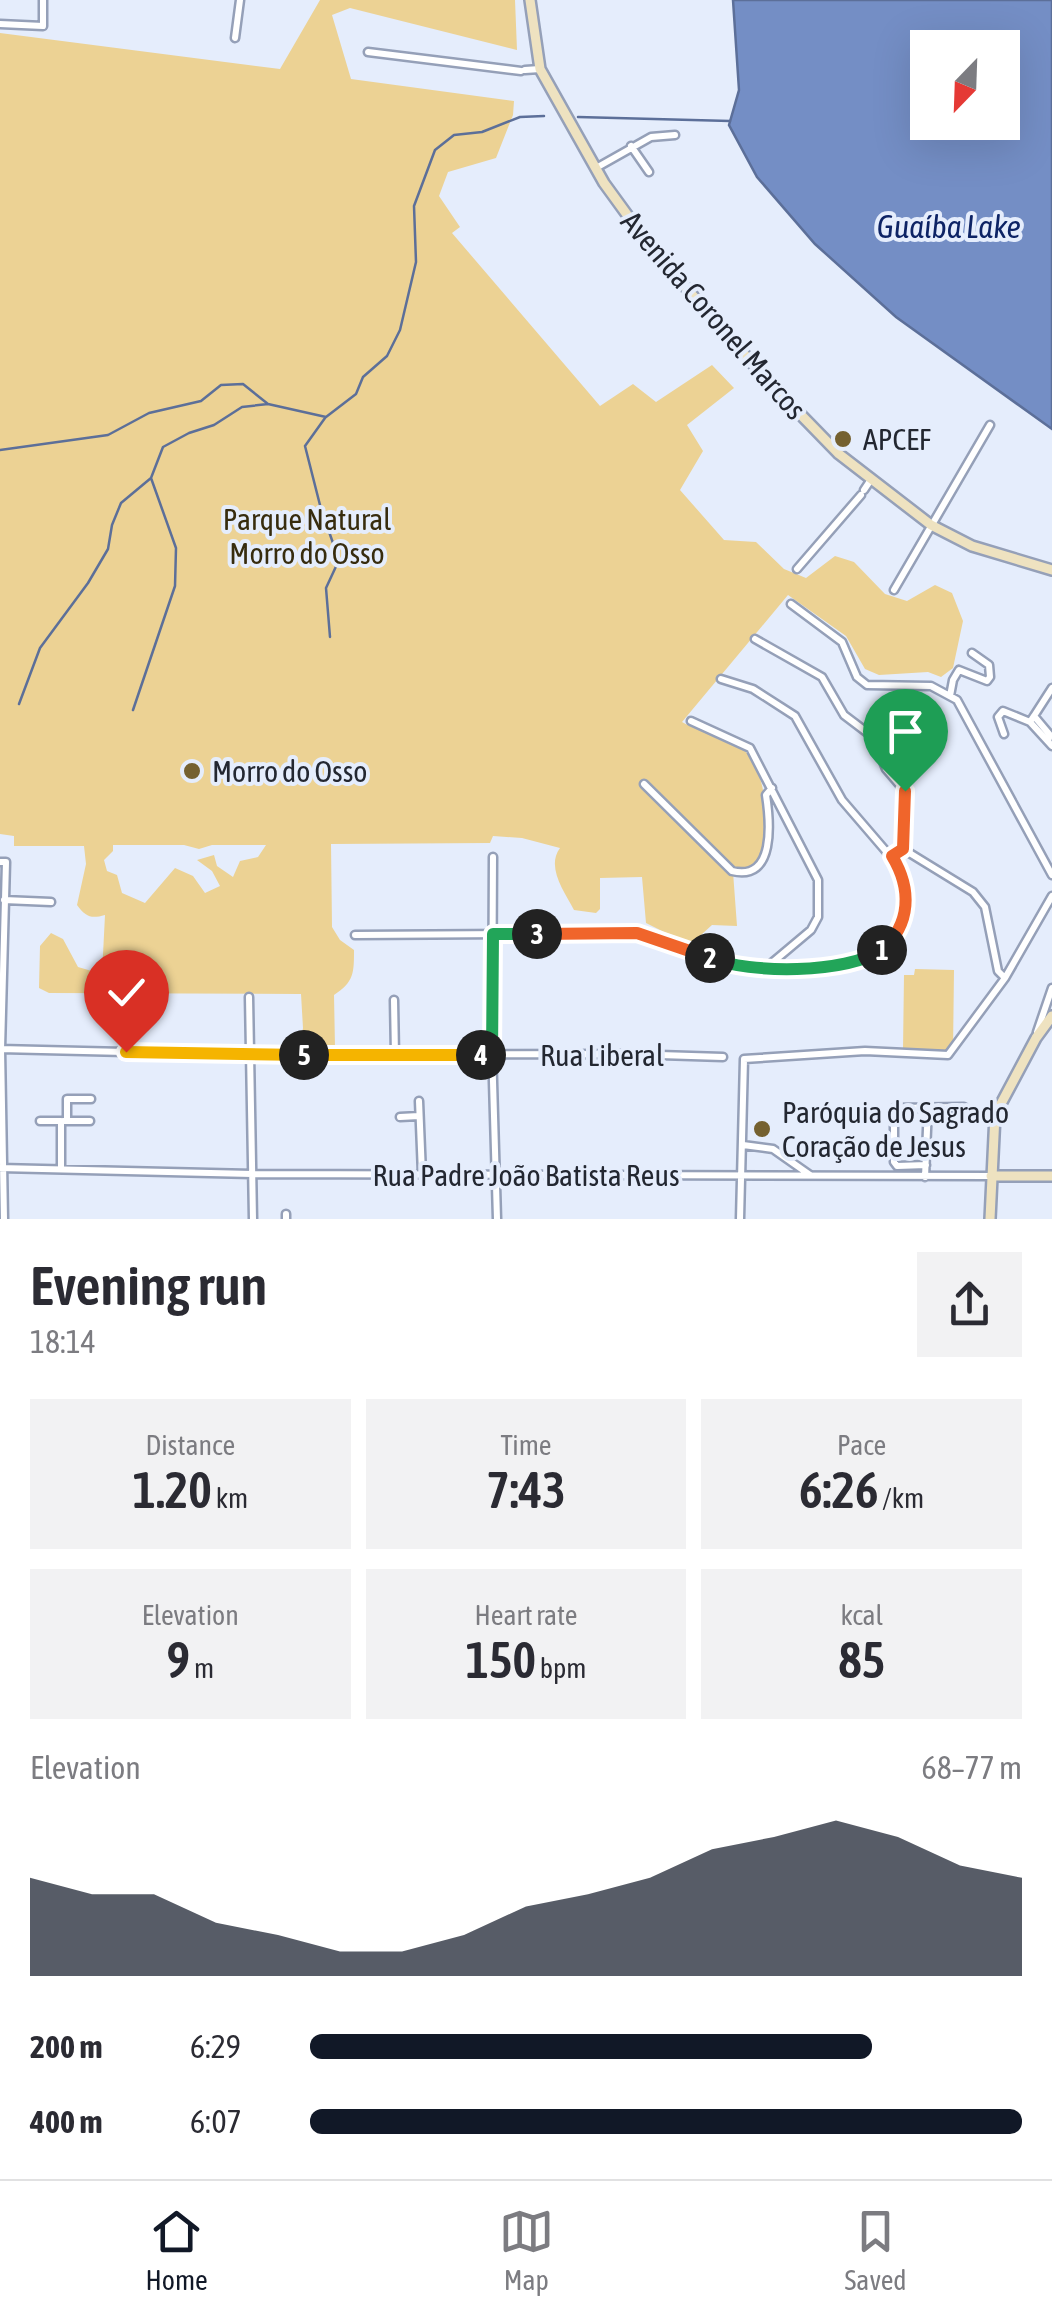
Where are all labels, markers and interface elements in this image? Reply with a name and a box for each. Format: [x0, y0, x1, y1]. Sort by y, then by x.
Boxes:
north arrow [910, 30, 1020, 140]
map controls [910, 30, 1020, 140]
street label: Avenida Coronel Marcos [615, 204, 813, 426]
water label: Guaíba Lake [877, 208, 1021, 245]
place label: APCEF [863, 422, 931, 456]
marker: APCEF [832, 428, 854, 450]
park label: Parque Natural Morro do Osso [223, 502, 391, 570]
pin [863, 689, 948, 792]
icon: arrive [878, 704, 933, 759]
place label: Morro do Osso [212, 754, 367, 788]
marker: Morro do Osso [181, 760, 203, 782]
pin: 3 [512, 909, 562, 959]
text: 3 [530, 918, 544, 950]
pin: 1 [857, 925, 907, 975]
pin: 2 [685, 933, 735, 983]
text: 1 [875, 934, 889, 966]
text: 2 [703, 942, 717, 974]
pin [84, 950, 169, 1053]
icon: check [99, 965, 154, 1020]
pin: 5 [279, 1030, 329, 1080]
pin: 4 [456, 1030, 506, 1080]
street label: Rua Liberal [540, 1038, 664, 1072]
text: 5 [297, 1039, 311, 1071]
text: 4 [474, 1039, 488, 1071]
place label: Paróquia do Sagrado Coração de Jesus [782, 1095, 1009, 1163]
marker: Paróquia do Sagrado Coração de Jesus [751, 1118, 773, 1140]
street label: Rua Padre João Batista Reus [373, 1158, 679, 1192]
button: share [917, 1252, 1022, 1357]
text: Evening run [30, 1254, 267, 1317]
text: 18:14 [30, 1323, 96, 1360]
text: Distance [145, 1429, 235, 1461]
text: Time [500, 1429, 552, 1461]
text: Pace [837, 1429, 886, 1461]
text: 1.20 [132, 1461, 212, 1519]
text: 7:43 [486, 1461, 566, 1519]
text: 6:26 [799, 1461, 878, 1519]
text: km [212, 1482, 248, 1514]
text: /km [878, 1482, 924, 1514]
text: Elevation [142, 1599, 239, 1631]
text: Heart rate [474, 1599, 578, 1631]
text: kcal [840, 1599, 883, 1631]
text: 9 [167, 1631, 190, 1689]
text: 150 [465, 1631, 536, 1689]
text: 85 [838, 1631, 885, 1689]
text: m [190, 1652, 214, 1684]
text: bpm [536, 1652, 587, 1684]
text: Elevation [30, 1749, 141, 1786]
text: 68–77 m [922, 1749, 1022, 1786]
text: 200 m [30, 2028, 103, 2065]
text: 6:29 [190, 2028, 241, 2065]
text: 400 m [30, 2103, 103, 2140]
text: 6:07 [190, 2103, 241, 2140]
tab: Home [145, 2204, 208, 2296]
tab: Map [499, 2204, 554, 2296]
tab: Saved [845, 2204, 907, 2296]

